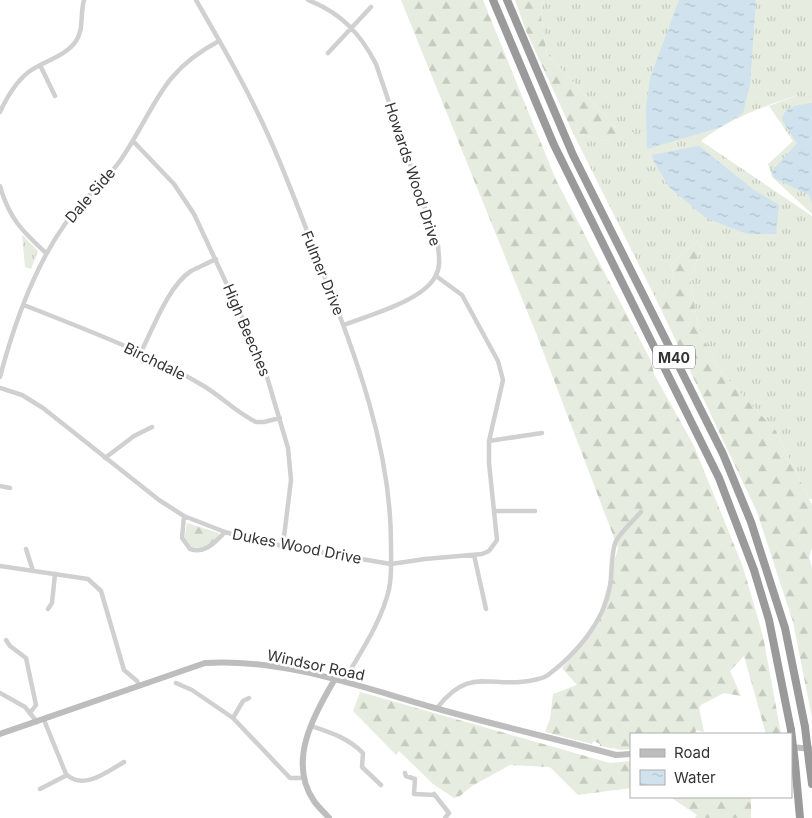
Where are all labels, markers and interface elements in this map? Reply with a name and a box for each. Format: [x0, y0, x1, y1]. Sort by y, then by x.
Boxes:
street label: Howards Wood Drive [381, 100, 445, 248]
street label: Dale Side [61, 163, 119, 227]
street label: Fulmer Drive [297, 228, 349, 318]
street label: High Beeches [219, 281, 275, 379]
street label: Birchdale [121, 338, 189, 384]
road number: M40 [653, 346, 695, 368]
street label: Dukes Wood Drive [231, 524, 363, 568]
street label: Windsor Road [265, 645, 367, 685]
legend [630, 733, 792, 798]
text: Road [674, 743, 710, 762]
text: Water [674, 768, 716, 787]

